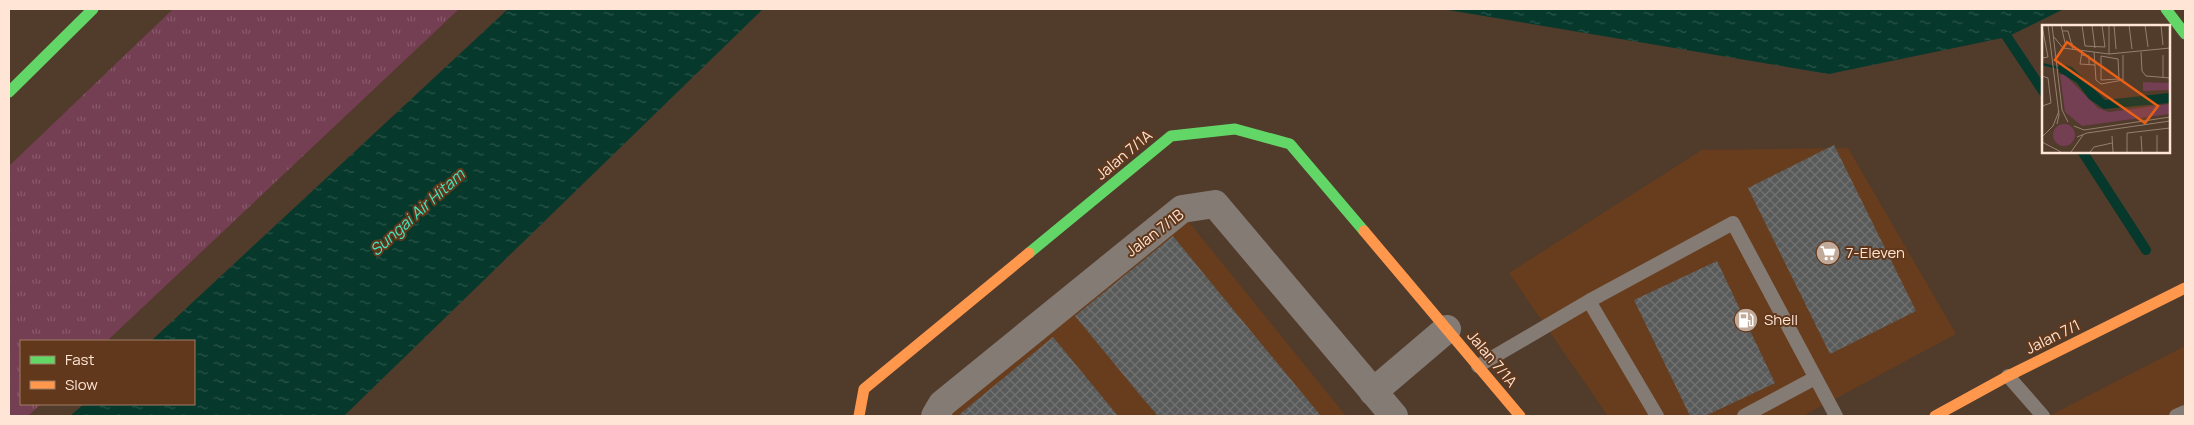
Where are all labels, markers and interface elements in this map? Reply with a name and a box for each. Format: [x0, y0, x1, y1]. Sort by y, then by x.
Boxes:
inset map [2042, 25, 2169, 152]
street label: Jalan 7/1A [1091, 124, 1157, 184]
water label: Sungai Air Hitam [365, 163, 470, 261]
street label: Jalan 7/1B [1121, 204, 1188, 261]
supermarket icon: 7-Eleven [1815, 240, 1841, 266]
place label: 7-Eleven [1846, 242, 1905, 263]
fuel station icon: Shell [1733, 307, 1759, 333]
place label: Shell [1764, 309, 1798, 330]
street label: Jalan 7/1 [2022, 314, 2084, 359]
street label: Jalan 7/1A [1463, 326, 1523, 392]
legend [20, 340, 195, 405]
text: Fast [65, 349, 94, 370]
text: Slow [65, 374, 98, 395]

